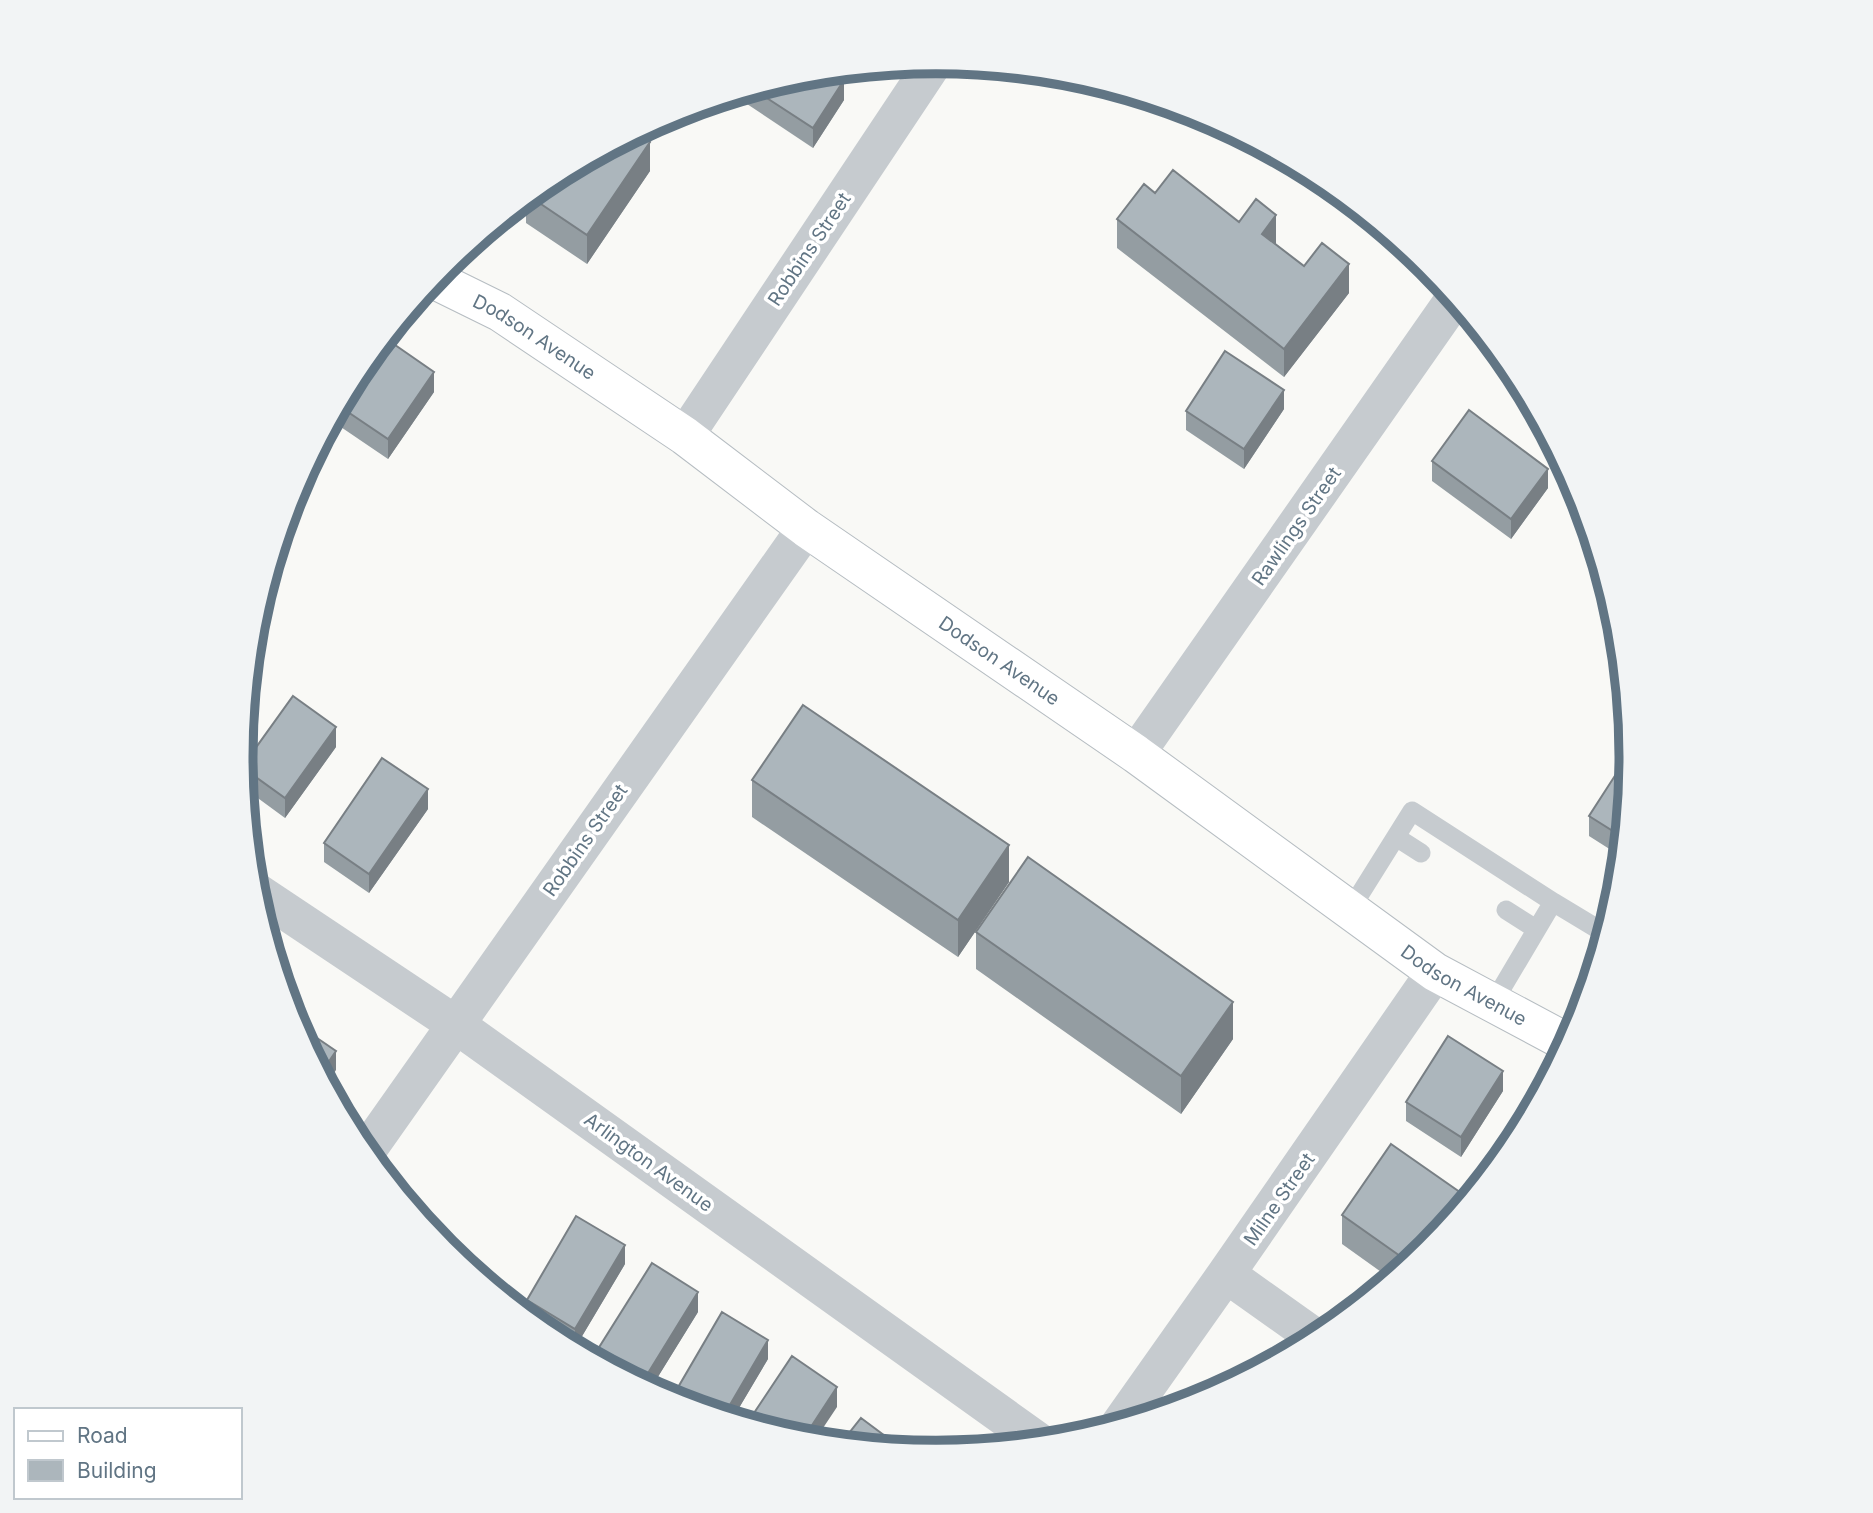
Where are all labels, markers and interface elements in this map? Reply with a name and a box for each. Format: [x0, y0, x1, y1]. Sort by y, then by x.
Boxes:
street label: Robbins Street [763, 188, 856, 310]
street label: Dodson Avenue [469, 290, 600, 385]
street label: Rawlings Street [1247, 463, 1346, 590]
street label: Dodson Avenue [934, 611, 1064, 710]
street label: Robbins Street [538, 780, 633, 901]
street label: Dodson Avenue [1396, 940, 1530, 1031]
street label: Arlington Avenue [580, 1108, 718, 1217]
street label: Milne Street [1239, 1149, 1320, 1250]
legend [14, 1408, 242, 1499]
text: Road [77, 1423, 128, 1448]
text: Building [77, 1458, 157, 1483]

